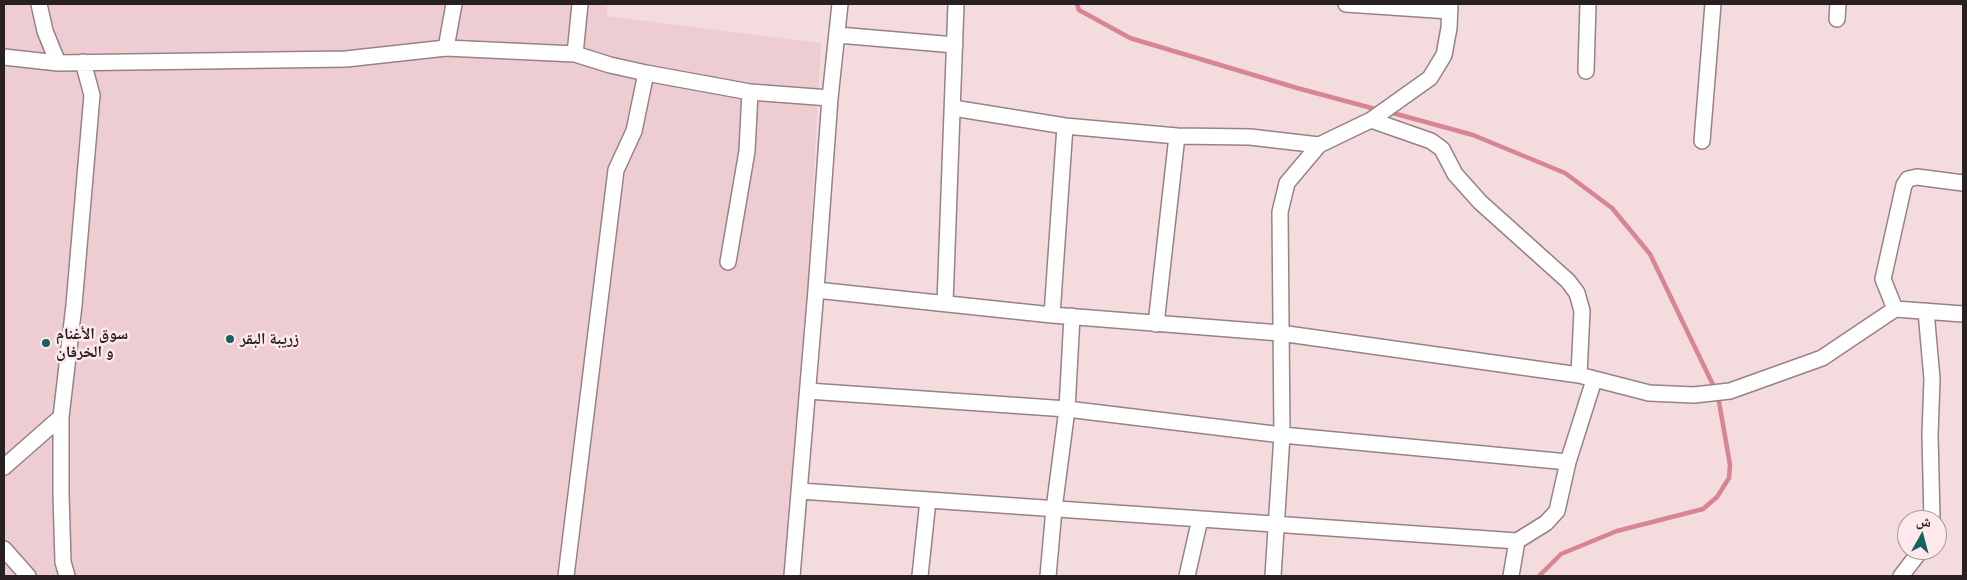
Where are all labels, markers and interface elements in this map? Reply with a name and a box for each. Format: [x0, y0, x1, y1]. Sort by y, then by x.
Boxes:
place label: سوق الأغنام و الخرفان [56, 324, 128, 362]
place label: زريبة البقر [240, 329, 299, 349]
marker: زريبة البقر [224, 333, 236, 345]
marker: سوق الأغنام و الخرفان [40, 337, 52, 349]
north arrow [1897, 510, 1947, 560]
text: ش [1915, 512, 1932, 530]

